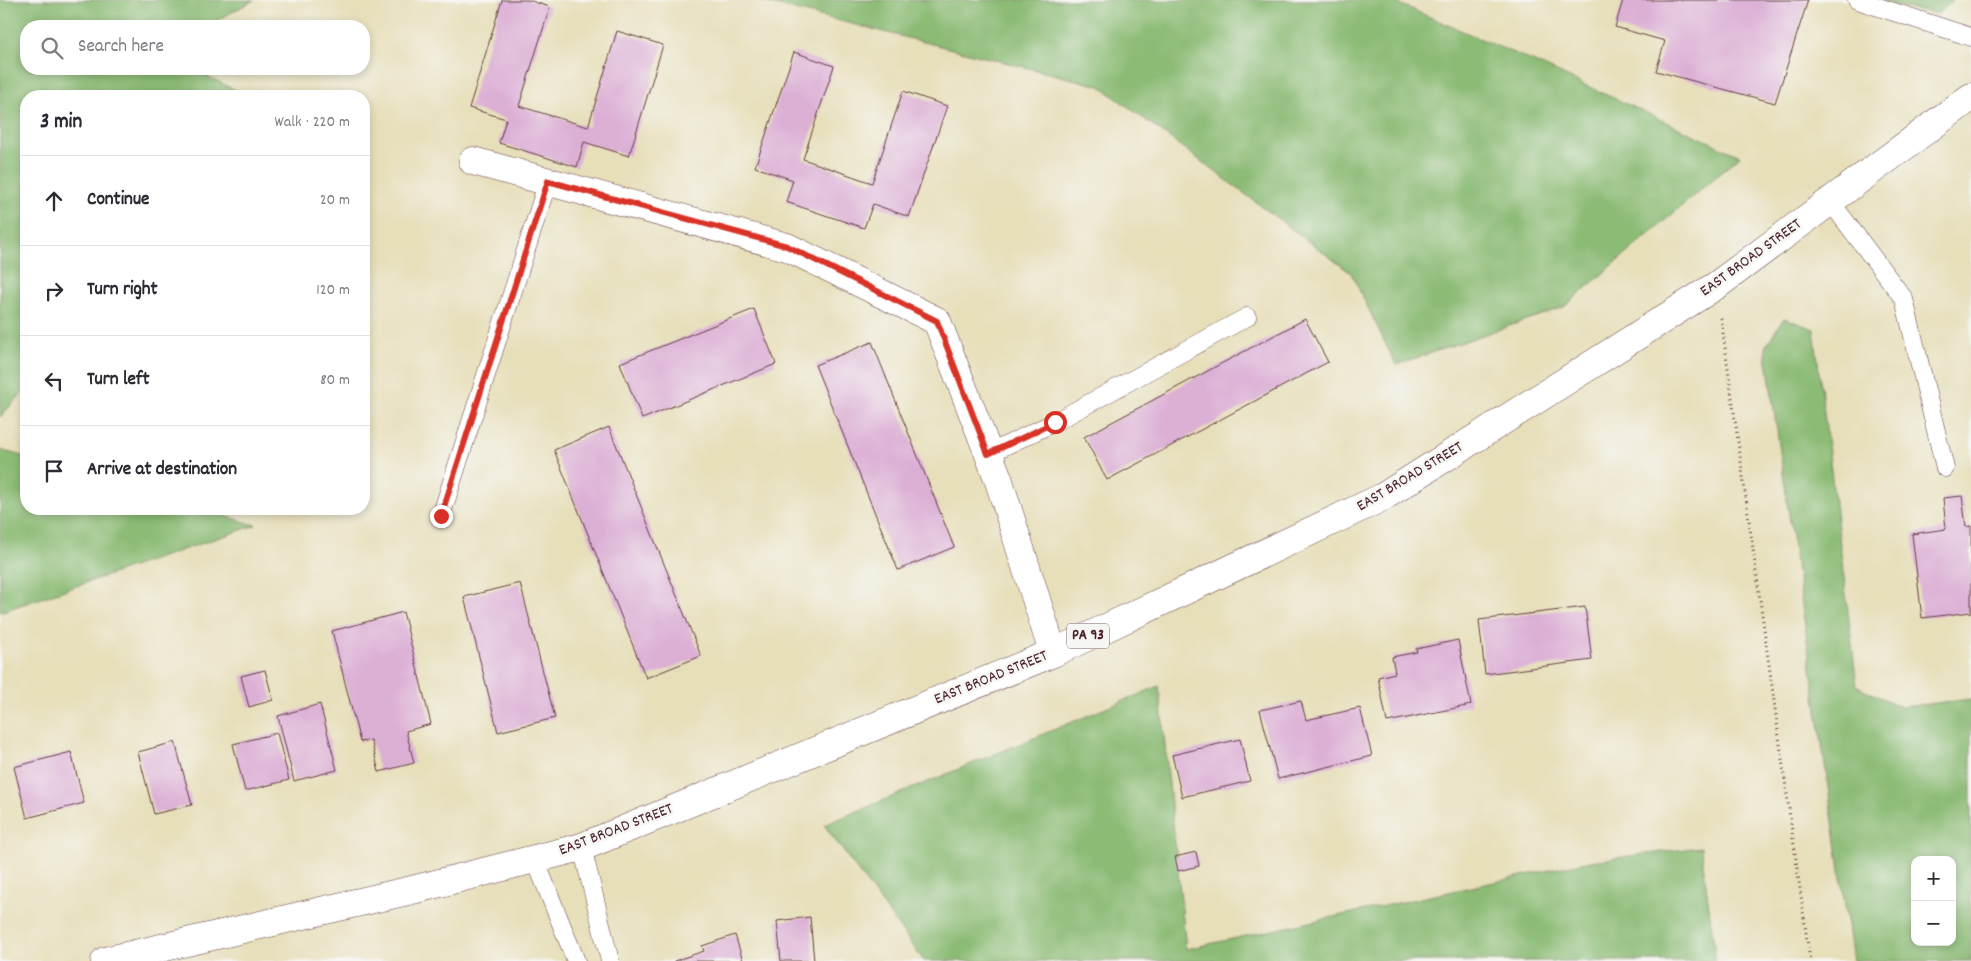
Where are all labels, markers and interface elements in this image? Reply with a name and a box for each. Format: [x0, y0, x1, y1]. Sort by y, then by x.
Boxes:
search box [20, 20, 370, 75]
icon: search [38, 34, 66, 62]
text: Search here [78, 34, 164, 61]
text: 3 min [40, 108, 82, 138]
text: Walk · 220 m [275, 111, 350, 134]
icon: ahead [40, 187, 68, 215]
text: Continue [87, 187, 149, 214]
text: 20 m [320, 189, 350, 212]
street label: EAST BROAD STREET [1695, 213, 1807, 303]
icon: right [40, 277, 68, 305]
text: Turn right [87, 277, 158, 304]
text: 120 m [316, 279, 350, 302]
icon: left [40, 367, 68, 395]
text: Turn left [87, 367, 150, 394]
text: 80 m [320, 369, 350, 392]
route start [1044, 411, 1067, 434]
street label: EAST BROAD STREET [1352, 436, 1468, 518]
icon: arrive [40, 457, 68, 485]
text: Arrive at destination [87, 457, 237, 484]
route end [430, 505, 453, 528]
road number: PA 93 [1067, 624, 1109, 648]
street label: EAST BROAD STREET [931, 645, 1052, 711]
street label: EAST BROAD STREET [556, 797, 677, 862]
map controls [1911, 856, 1956, 946]
button: + [1911, 856, 1956, 901]
button: − [1911, 901, 1956, 946]

